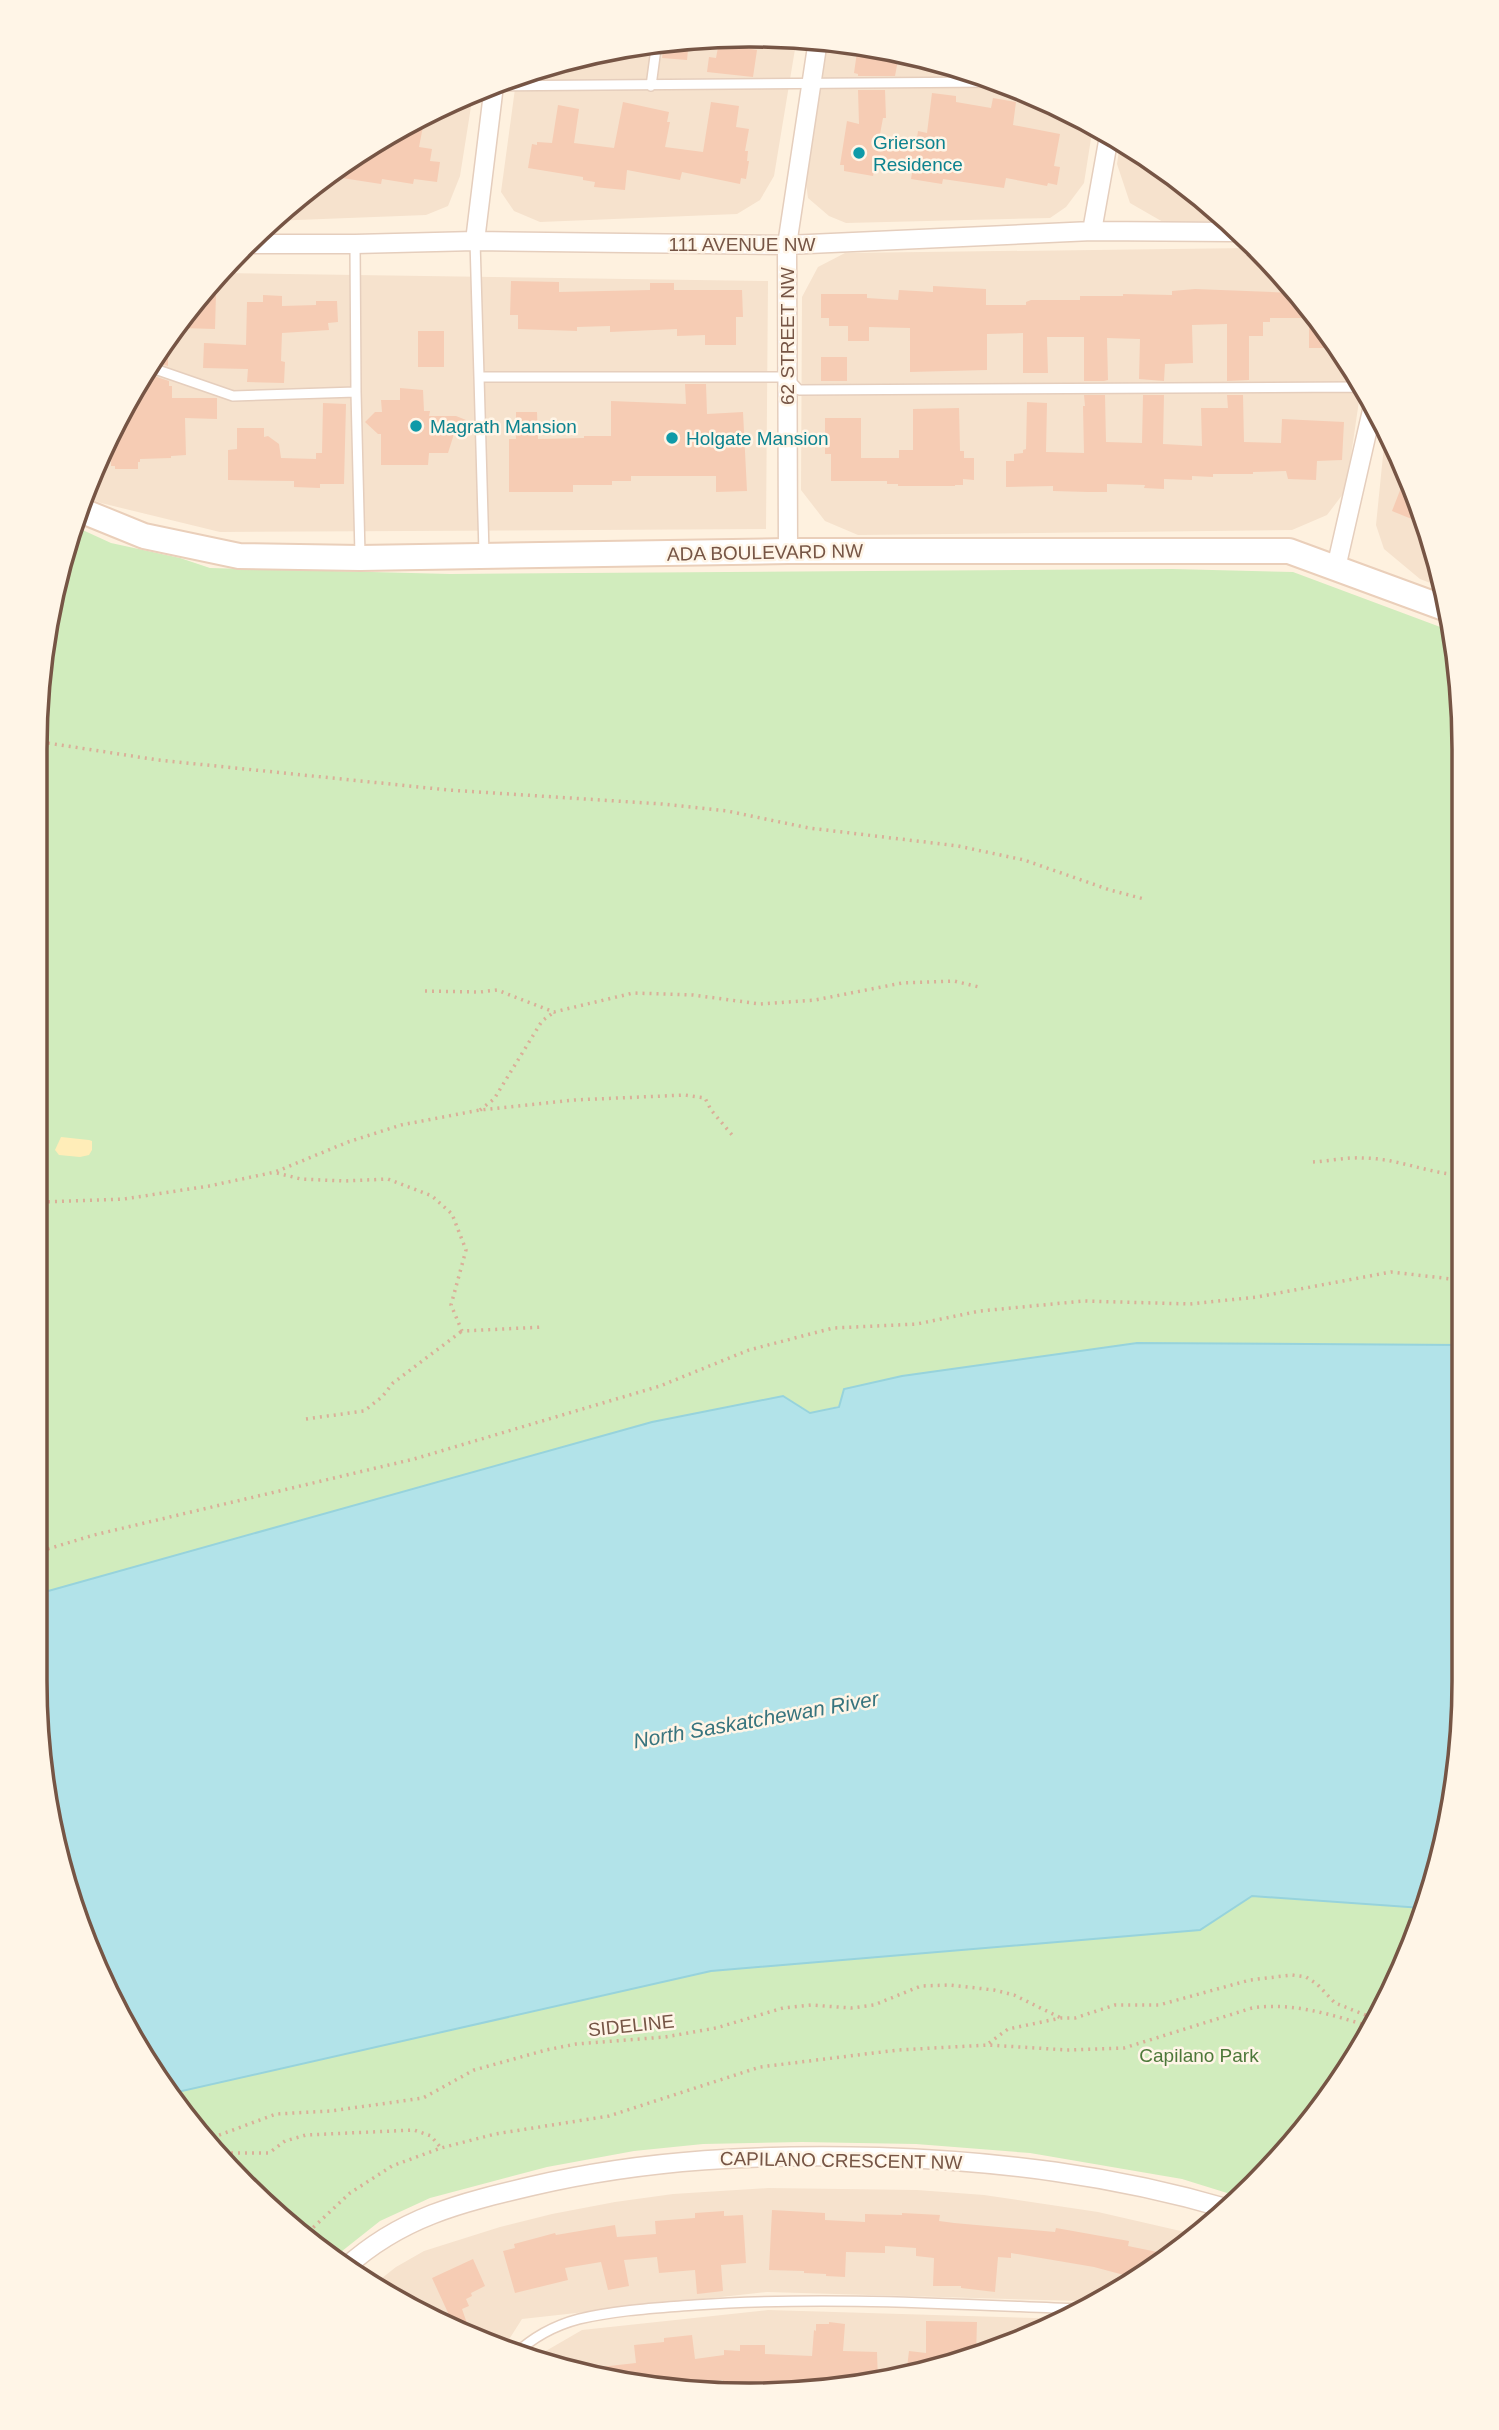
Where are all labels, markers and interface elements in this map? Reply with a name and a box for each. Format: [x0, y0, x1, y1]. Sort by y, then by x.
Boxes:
place label: Grierson Residence [873, 132, 963, 175]
marker: Grierson Residence [851, 145, 867, 161]
street label: 111 AVENUE NW [669, 234, 815, 255]
street label: 62 STREET NW [777, 267, 798, 405]
place label: Magrath Mansion [430, 416, 577, 437]
marker: Magrath Mansion [408, 418, 424, 434]
place label: Holgate Mansion [686, 428, 829, 449]
marker: Holgate Mansion [664, 430, 680, 446]
street label: ADA BOULEVARD NW [667, 540, 863, 565]
water label: North Saskatchewan River [632, 1686, 881, 1752]
street label: SIDELINE [587, 2011, 675, 2040]
park label: Capilano Park [1139, 2045, 1259, 2066]
street label: CAPILANO CRESCENT NW [720, 2148, 962, 2173]

